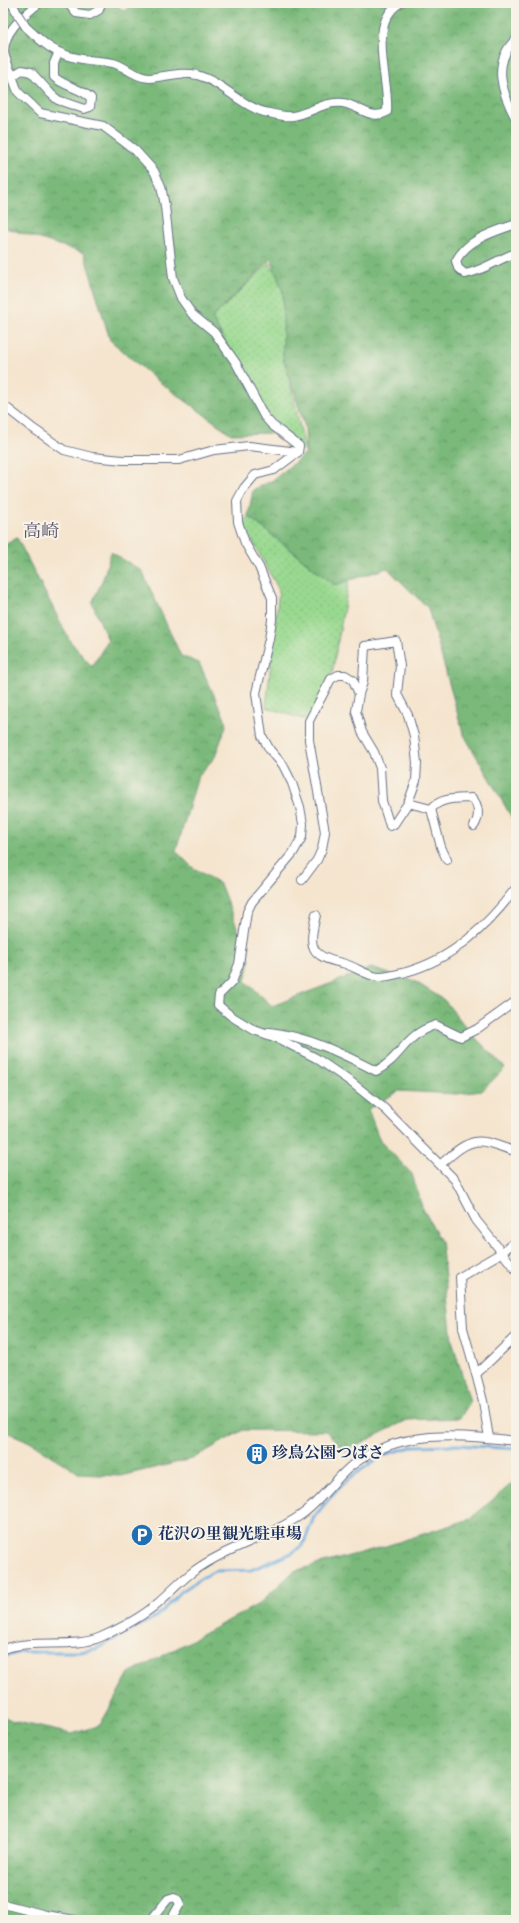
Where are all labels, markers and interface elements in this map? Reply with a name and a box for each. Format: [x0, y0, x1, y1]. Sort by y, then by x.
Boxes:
district label: 高崎 [23, 521, 59, 541]
building icon: 珍鳥公園つばさ [244, 1441, 270, 1467]
place label: 珍鳥公園つばさ [272, 1444, 384, 1462]
parking icon: 花沢の里観光駐車場 [129, 1522, 155, 1548]
place label: 花沢の里観光駐車場 [158, 1525, 302, 1543]

